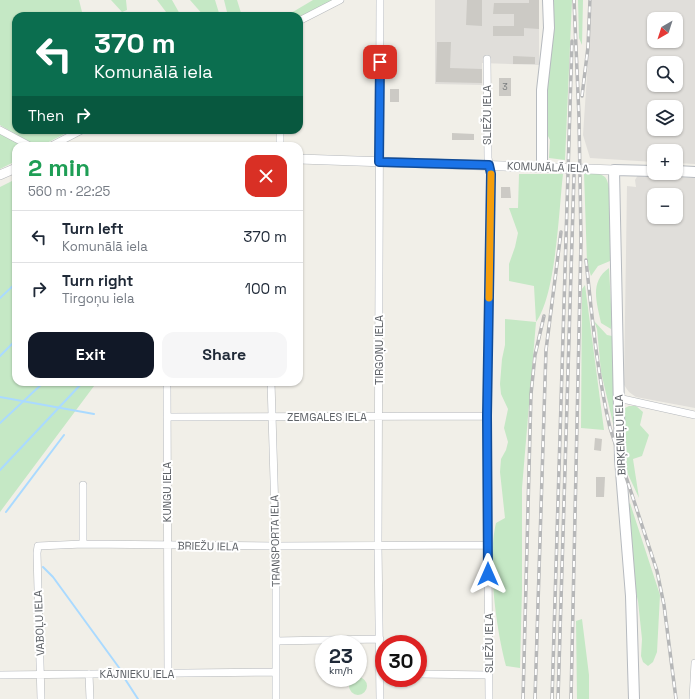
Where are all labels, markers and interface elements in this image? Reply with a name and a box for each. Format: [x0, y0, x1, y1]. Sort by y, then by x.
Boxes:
north arrow [647, 12, 683, 48]
map controls [647, 12, 683, 224]
text: 370 m [94, 25, 176, 61]
icon: left [28, 28, 80, 80]
pin [363, 45, 397, 79]
icon: arrive [369, 51, 391, 73]
button: search [647, 56, 683, 92]
text: Komunālā iela [94, 60, 213, 83]
house number: 3 [502, 81, 508, 93]
street label: SLIEŽU IELA [480, 85, 494, 145]
button: layers [647, 100, 683, 136]
icon: right [72, 104, 94, 126]
text: Then [28, 106, 64, 125]
button: + [647, 144, 683, 180]
text: 2 min [28, 152, 90, 183]
button: close [245, 155, 287, 197]
street label: KOMUNĀLĀ IELA [507, 159, 589, 175]
text: 560 m · 22:25 [28, 183, 110, 200]
button: − [647, 188, 683, 224]
text: Turn left [62, 219, 124, 238]
icon: left [28, 226, 50, 248]
text: 370 m [243, 227, 287, 246]
text: Komunālā iela [62, 238, 148, 255]
text: Turn right [62, 271, 133, 290]
icon: right [28, 278, 50, 300]
text: 100 m [245, 279, 287, 298]
text: Tirgoņu iela [62, 290, 134, 307]
street label: TIRGOŅU IELA [372, 315, 386, 385]
button: Exit [28, 332, 154, 378]
button: Share [162, 332, 287, 378]
street label: BIRĶENEĻU IELA [612, 394, 628, 476]
street label: ZEMGALES IELA [287, 410, 367, 424]
street label: KUNGU IELA [160, 462, 174, 522]
street label: TRANSPORTA IELA [267, 495, 283, 587]
street label: BRIEŽU IELA [177, 538, 239, 554]
position arrow [467, 553, 509, 595]
street label: VABOĻU IELA [31, 590, 47, 656]
street label: SLIEŽU IELA [482, 613, 496, 673]
speed limit sign: 30 [375, 635, 427, 687]
text: 23 [329, 643, 353, 669]
text: km/h [329, 664, 353, 677]
street label: KĀJNIEKU IELA [99, 667, 175, 681]

